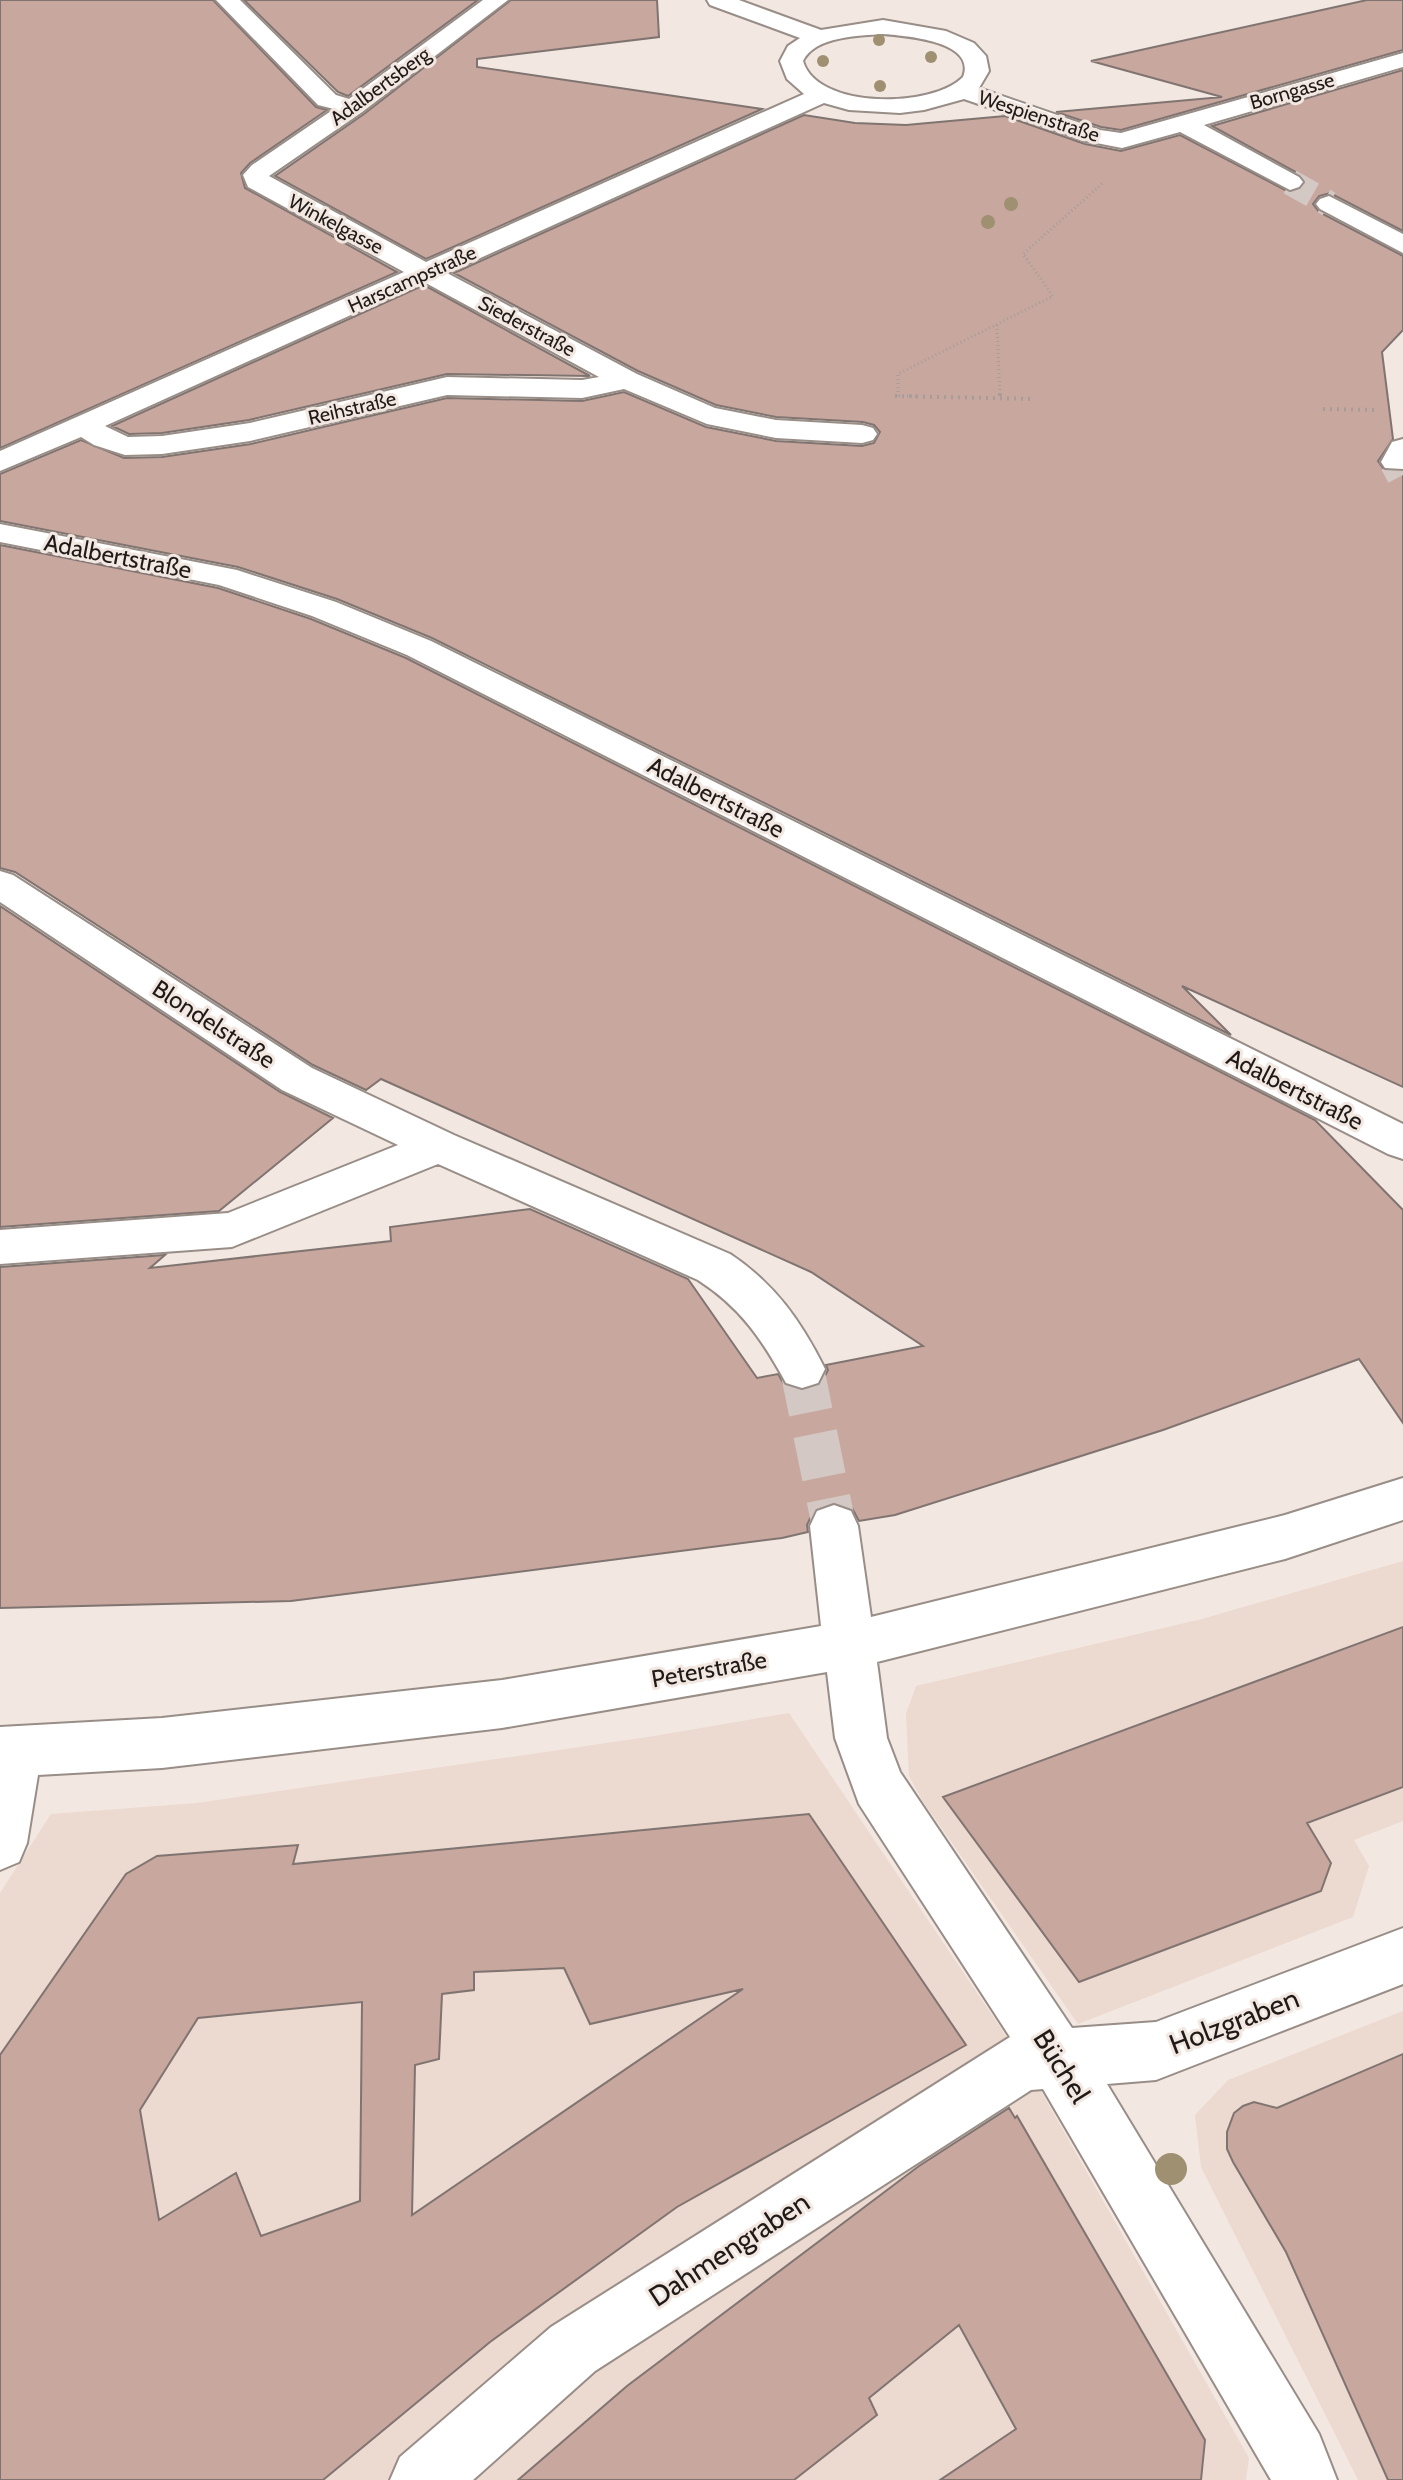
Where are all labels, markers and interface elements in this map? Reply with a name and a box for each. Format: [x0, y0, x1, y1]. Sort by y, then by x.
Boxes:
street label: Adalbertsberg [325, 41, 436, 130]
street label: Borngasse [1247, 68, 1337, 114]
street label: Wespienstraße [975, 85, 1103, 147]
street label: Winkelgasse [284, 189, 388, 259]
street label: Harscampstraße [344, 240, 480, 318]
street label: Siederstraße [474, 290, 580, 362]
street label: Reihstraße [306, 386, 398, 430]
street label: Adalbertstraße [42, 528, 194, 584]
street label: Adalbertstraße [643, 750, 789, 844]
street label: Blondelstraße [147, 974, 281, 1074]
street label: Adalbertstraße [1222, 1042, 1368, 1136]
street label: Peterstraße [649, 1645, 769, 1693]
street label: Holzgraben [1164, 1981, 1304, 2061]
street label: Büchel [1026, 2023, 1098, 2109]
street label: Dahmengraben [642, 2184, 816, 2314]

